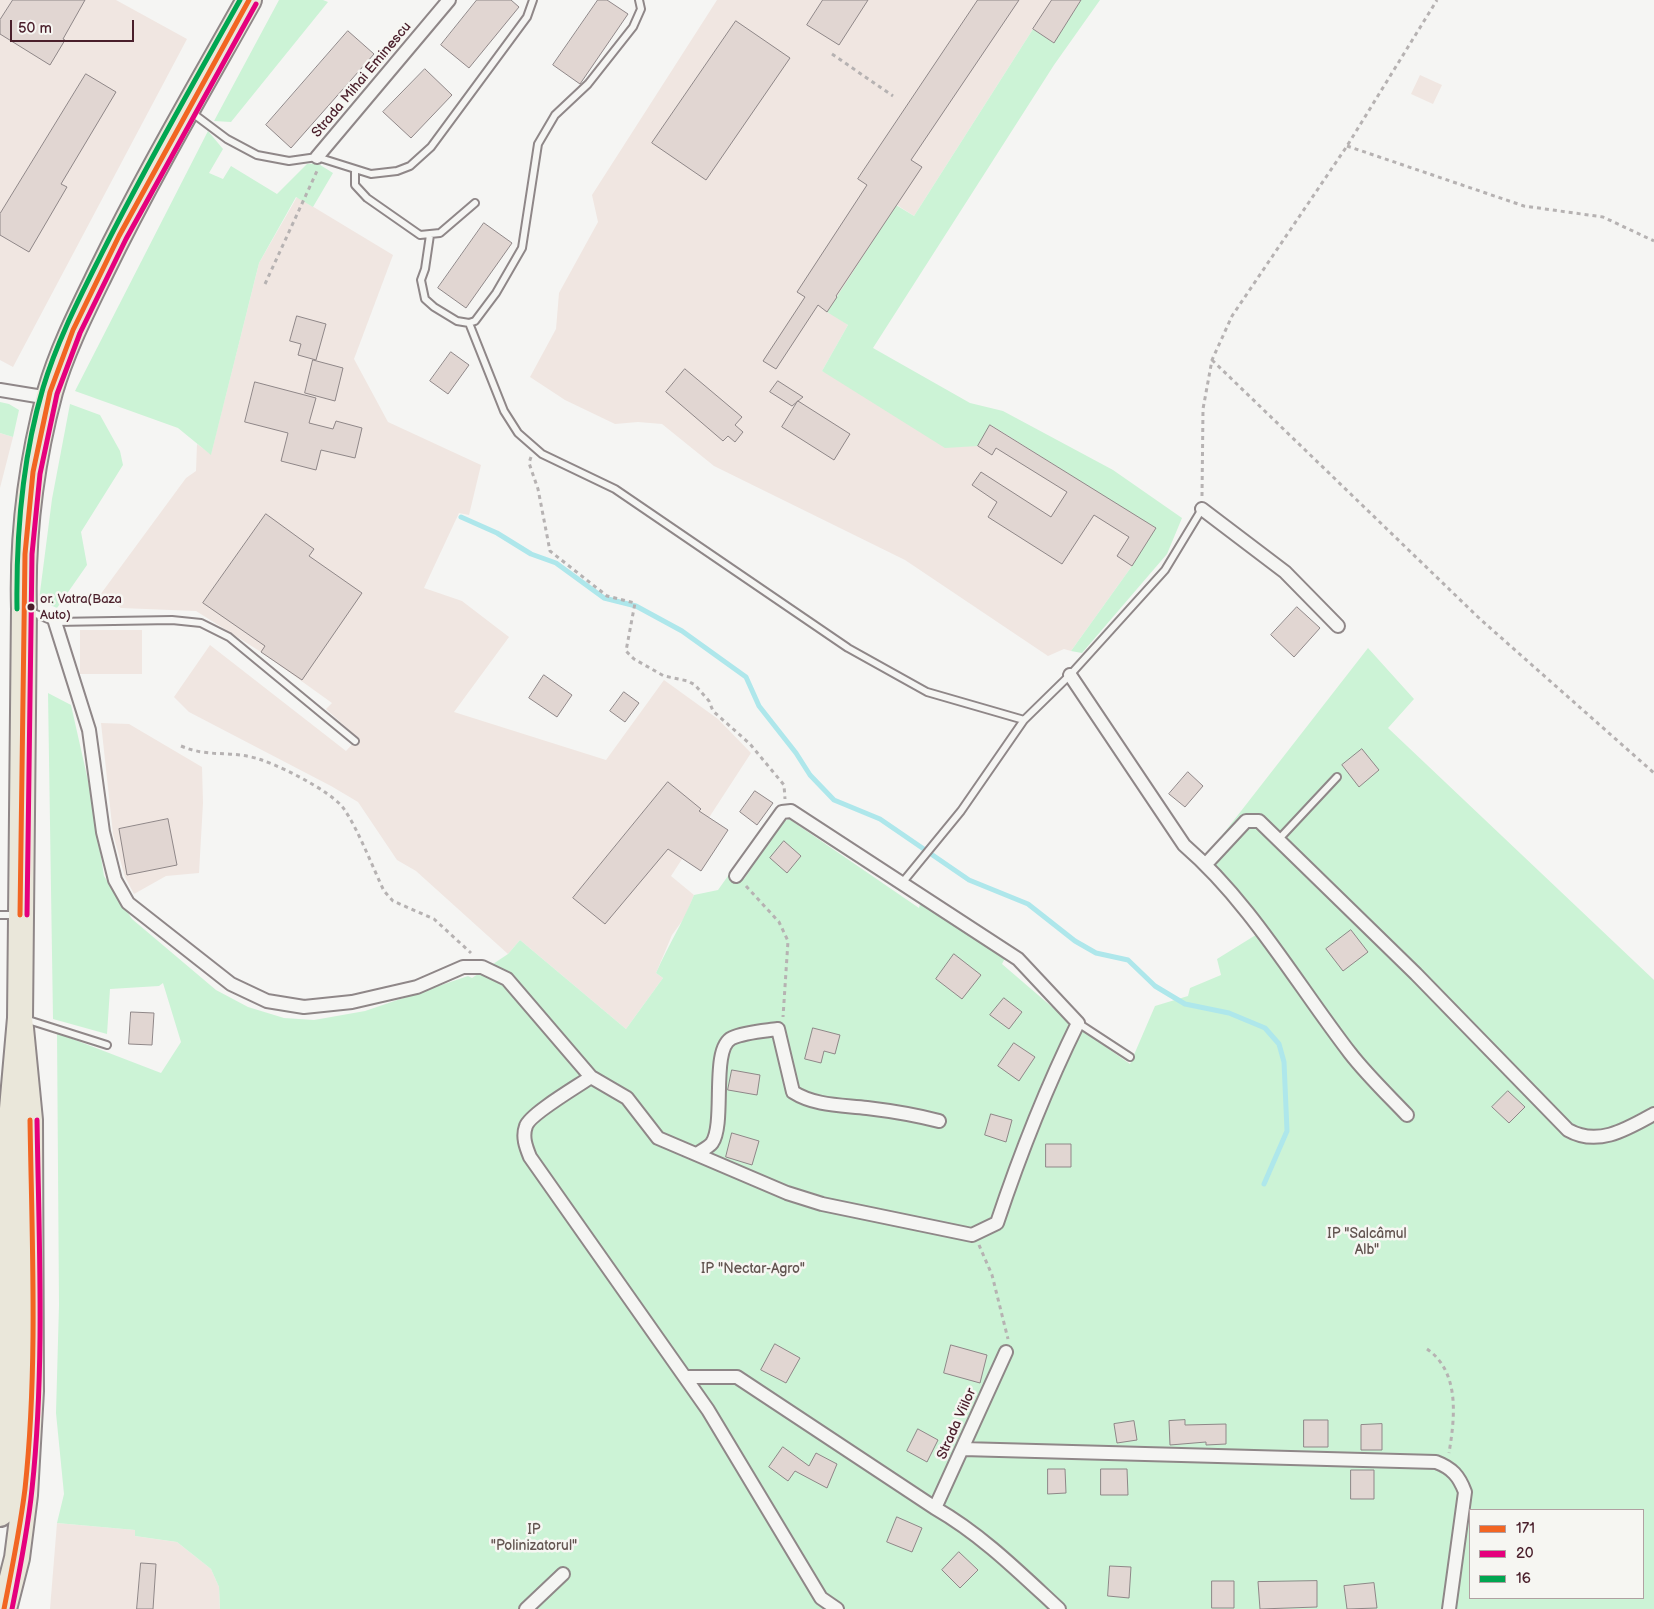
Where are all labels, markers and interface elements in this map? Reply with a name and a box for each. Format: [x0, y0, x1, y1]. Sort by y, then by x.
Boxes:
scale bar [12, 10, 136, 42]
text: 50 m [18, 19, 52, 38]
street label: Strada Mihai Eminescu [309, 19, 415, 141]
place label: or. Vatra(Baza Auto) [40, 592, 122, 623]
marker: or. Vatra(Baza Auto) [26, 602, 36, 612]
park label: IP "Salcâmul Alb" [1327, 1226, 1407, 1258]
park label: IP "Nectar-Agro" [701, 1261, 805, 1277]
street label: Strada Viilor [934, 1386, 980, 1462]
legend [1469, 1509, 1644, 1599]
text: 171 [1516, 1519, 1535, 1538]
park label: IP "Polinizatorul" [491, 1522, 577, 1554]
text: 20 [1516, 1544, 1534, 1563]
text: 16 [1516, 1569, 1531, 1588]

